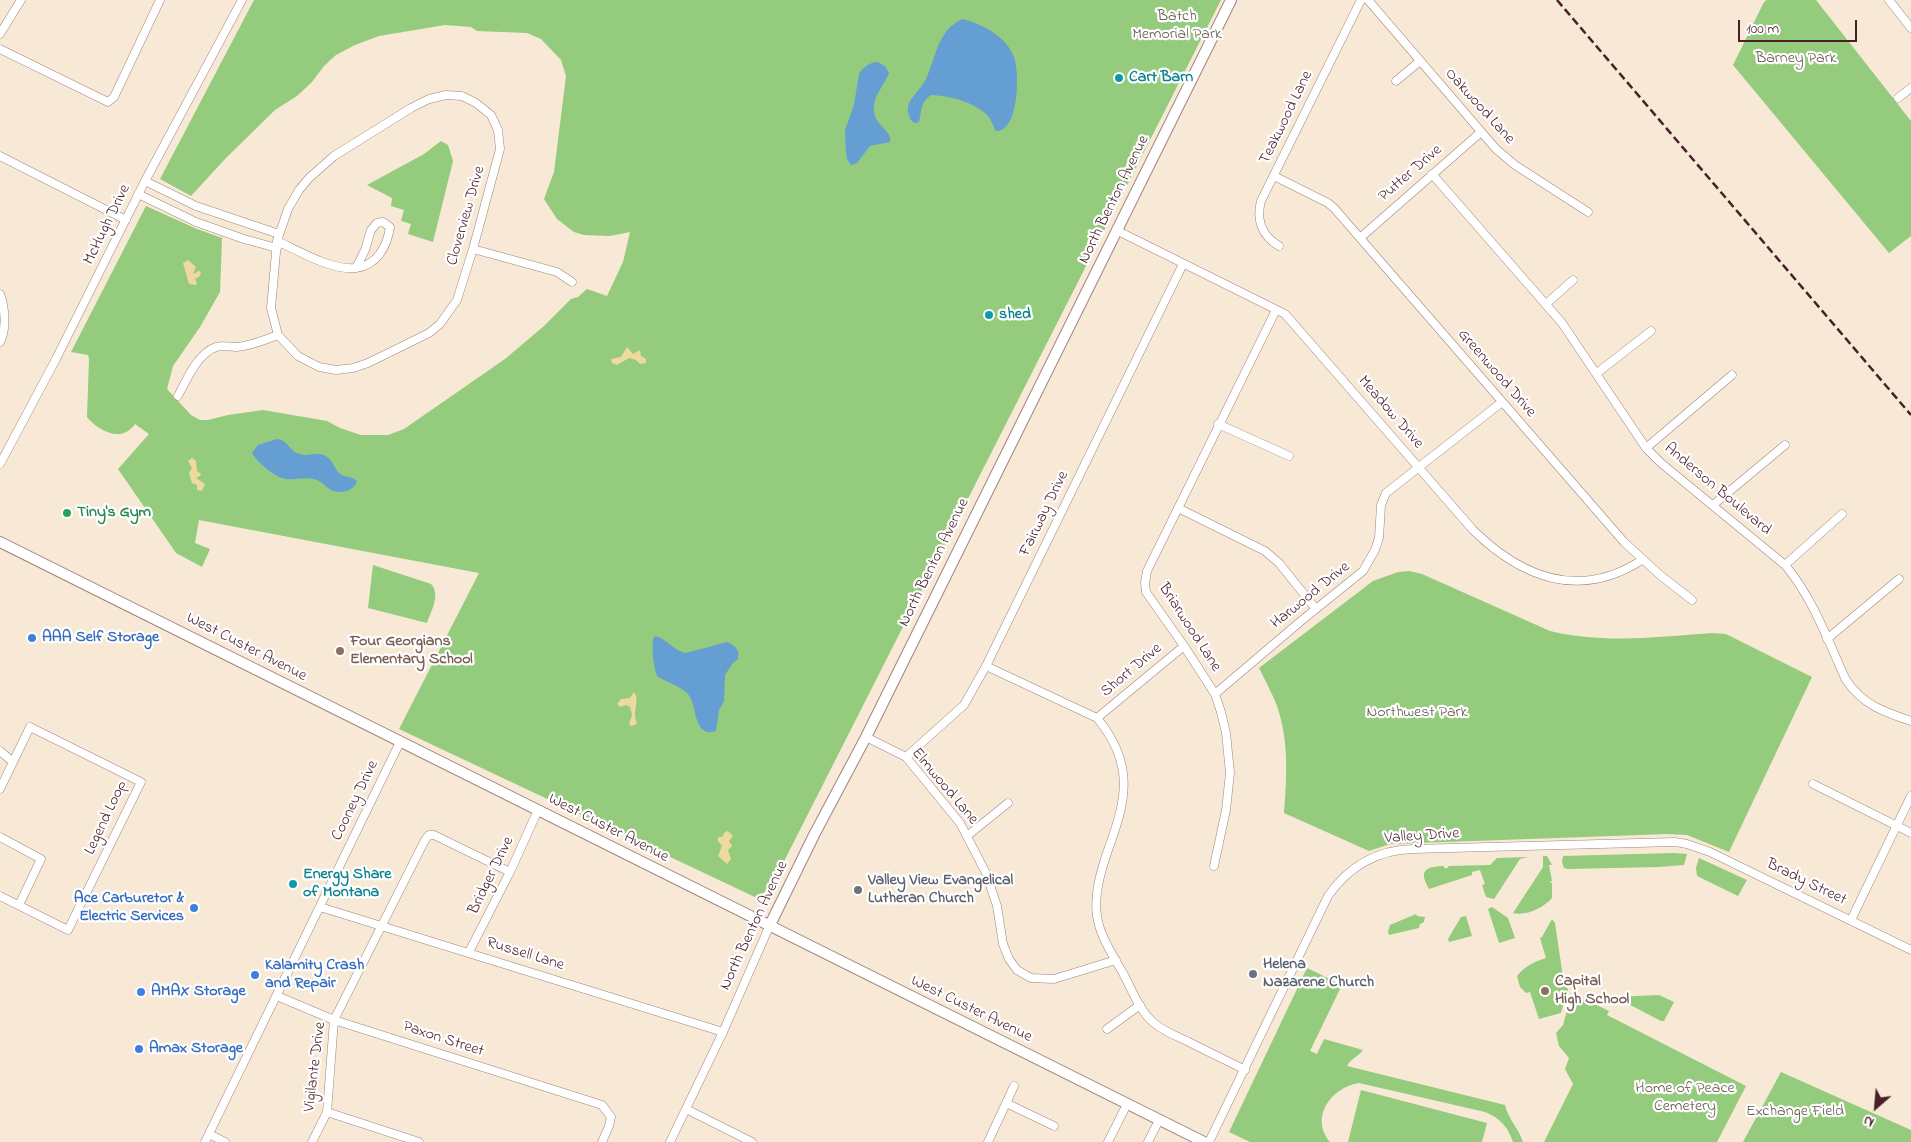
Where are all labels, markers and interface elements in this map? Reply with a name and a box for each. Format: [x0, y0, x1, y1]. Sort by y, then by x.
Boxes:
park label: Batch Memorial Park [1132, 7, 1222, 45]
scale bar [1741, 10, 1860, 42]
text: 100 m [1746, 18, 1779, 40]
park label: Barney Park [1755, 49, 1837, 69]
street label: Oakwood Lane [1440, 65, 1518, 149]
place label: Cart Barn [1129, 68, 1193, 88]
street label: Teakwood Lane [1256, 68, 1318, 168]
marker: Cart Barn [1113, 72, 1125, 84]
street label: North Benton Avenue [1076, 133, 1154, 267]
street label: Putter Drive [1375, 141, 1447, 207]
street label: Cloverview Drive [444, 164, 490, 268]
street label: McHugh Drive [80, 182, 136, 268]
place label: shed [999, 305, 1031, 325]
marker: shed [983, 309, 995, 321]
street label: Greenwood Drive [1452, 326, 1540, 422]
street label: Meadow Drive [1353, 372, 1427, 454]
street label: Anderson Boulevard [1659, 440, 1775, 540]
street label: Fairway Drive [1016, 468, 1074, 560]
street label: North Benton Avenue [896, 496, 974, 630]
place label: Tiny's Gym [77, 503, 151, 523]
marker: Tiny's Gym [61, 507, 73, 519]
street label: Harwood Drive [1268, 558, 1354, 634]
street label: Briarwood Lane [1153, 580, 1225, 676]
street label: West Custer Avenue [183, 609, 309, 687]
place label: AAA Self Storage [42, 628, 159, 648]
marker: AAA Self Storage [26, 632, 38, 644]
place label: Four Georgians Elementary School [350, 632, 473, 670]
street label: Short Drive [1098, 640, 1166, 702]
marker: Four Georgians Elementary School [334, 645, 346, 657]
park label: Northwest Park [1366, 703, 1468, 723]
street label: Elmwood Lane [906, 745, 982, 829]
street label: Cooney Drive [328, 758, 384, 844]
street label: Legend Loop [81, 778, 133, 858]
street label: West Custer Avenue [545, 790, 671, 868]
street label: Valley Drive [1384, 825, 1460, 849]
street label: Bridger Drive [465, 834, 519, 918]
street label: Brady Street [1763, 855, 1849, 911]
street label: North Benton Avenue [717, 858, 793, 994]
place label: Energy Share of Montana [303, 865, 391, 903]
place label: Valley View Evangelical Lutheran Church [868, 871, 1013, 909]
marker: Energy Share of Montana [287, 878, 299, 890]
marker: Valley View Evangelical Lutheran Church [852, 884, 864, 896]
place label: Ace Carburetor & Electric Services [74, 889, 184, 927]
marker: Ace Carburetor & Electric Services [188, 902, 200, 914]
street label: Russell Lane [484, 934, 566, 976]
place label: Helena Nazarene Church [1263, 955, 1374, 993]
place label: Kalamity Crash and Repair [265, 956, 364, 994]
marker: Helena Nazarene Church [1247, 968, 1259, 980]
marker: Kalamity Crash and Repair [249, 969, 261, 981]
street label: West Custer Avenue [907, 972, 1035, 1048]
place label: Capital High School [1555, 972, 1629, 1010]
place label: AMAX Storage [151, 982, 246, 1002]
marker: Capital High School [1539, 985, 1551, 997]
marker: AMAX Storage [135, 986, 147, 998]
street label: Paxon Street [400, 1018, 486, 1062]
street label: Vigilante Drive [301, 1021, 331, 1113]
place label: Amax Storage [149, 1039, 243, 1059]
marker: Amax Storage [133, 1043, 145, 1055]
park label: Home of Peace Cemetery [1635, 1079, 1735, 1117]
north arrow [1851, 1082, 1901, 1132]
park label: Exchange Field [1746, 1102, 1844, 1122]
text: N [1860, 1109, 1878, 1132]

